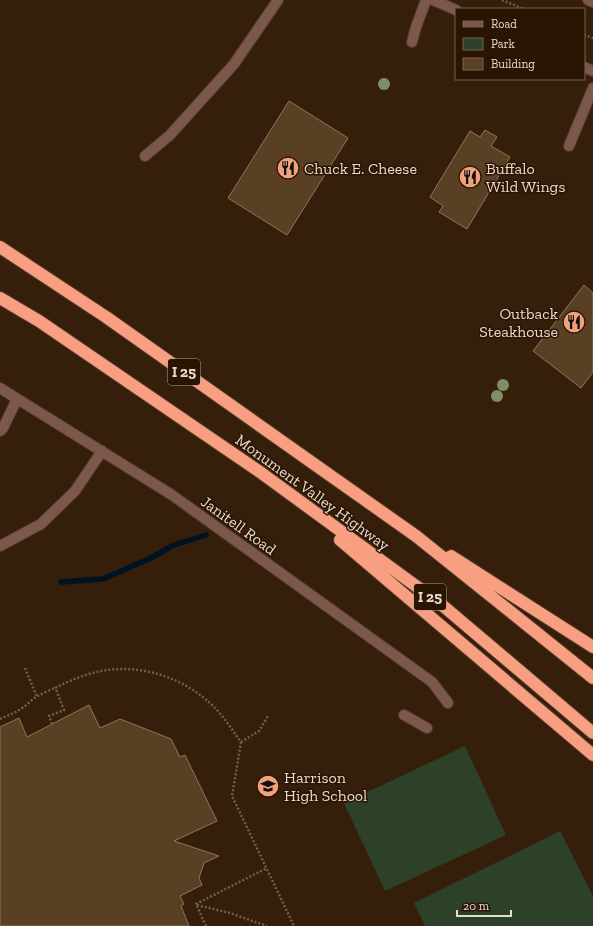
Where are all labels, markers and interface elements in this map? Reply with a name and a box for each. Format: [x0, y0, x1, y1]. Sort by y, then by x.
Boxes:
legend [455, 8, 585, 80]
text: Road [491, 17, 517, 31]
text: Park [491, 37, 516, 51]
text: Building [491, 57, 535, 71]
restaurant icon: Chuck E. Cheese [275, 155, 301, 181]
place label: Chuck E. Cheese [304, 159, 417, 178]
place label: Buffalo Wild Wings [486, 159, 565, 196]
restaurant icon: Buffalo Wild Wings [457, 164, 483, 190]
place label: Outback Steakhouse [479, 304, 559, 341]
restaurant icon: Outback Steakhouse [561, 309, 587, 335]
road number: I 25 [168, 359, 200, 385]
street label: Monument Valley Highway [232, 430, 394, 555]
street label: Janitell Road [197, 492, 280, 559]
road number: I 25 [414, 584, 446, 610]
place label: Harrison High School [284, 768, 367, 805]
school or university icon: Harrison High School [255, 773, 281, 799]
scale bar [457, 892, 511, 918]
text: 20 m [463, 899, 490, 913]

